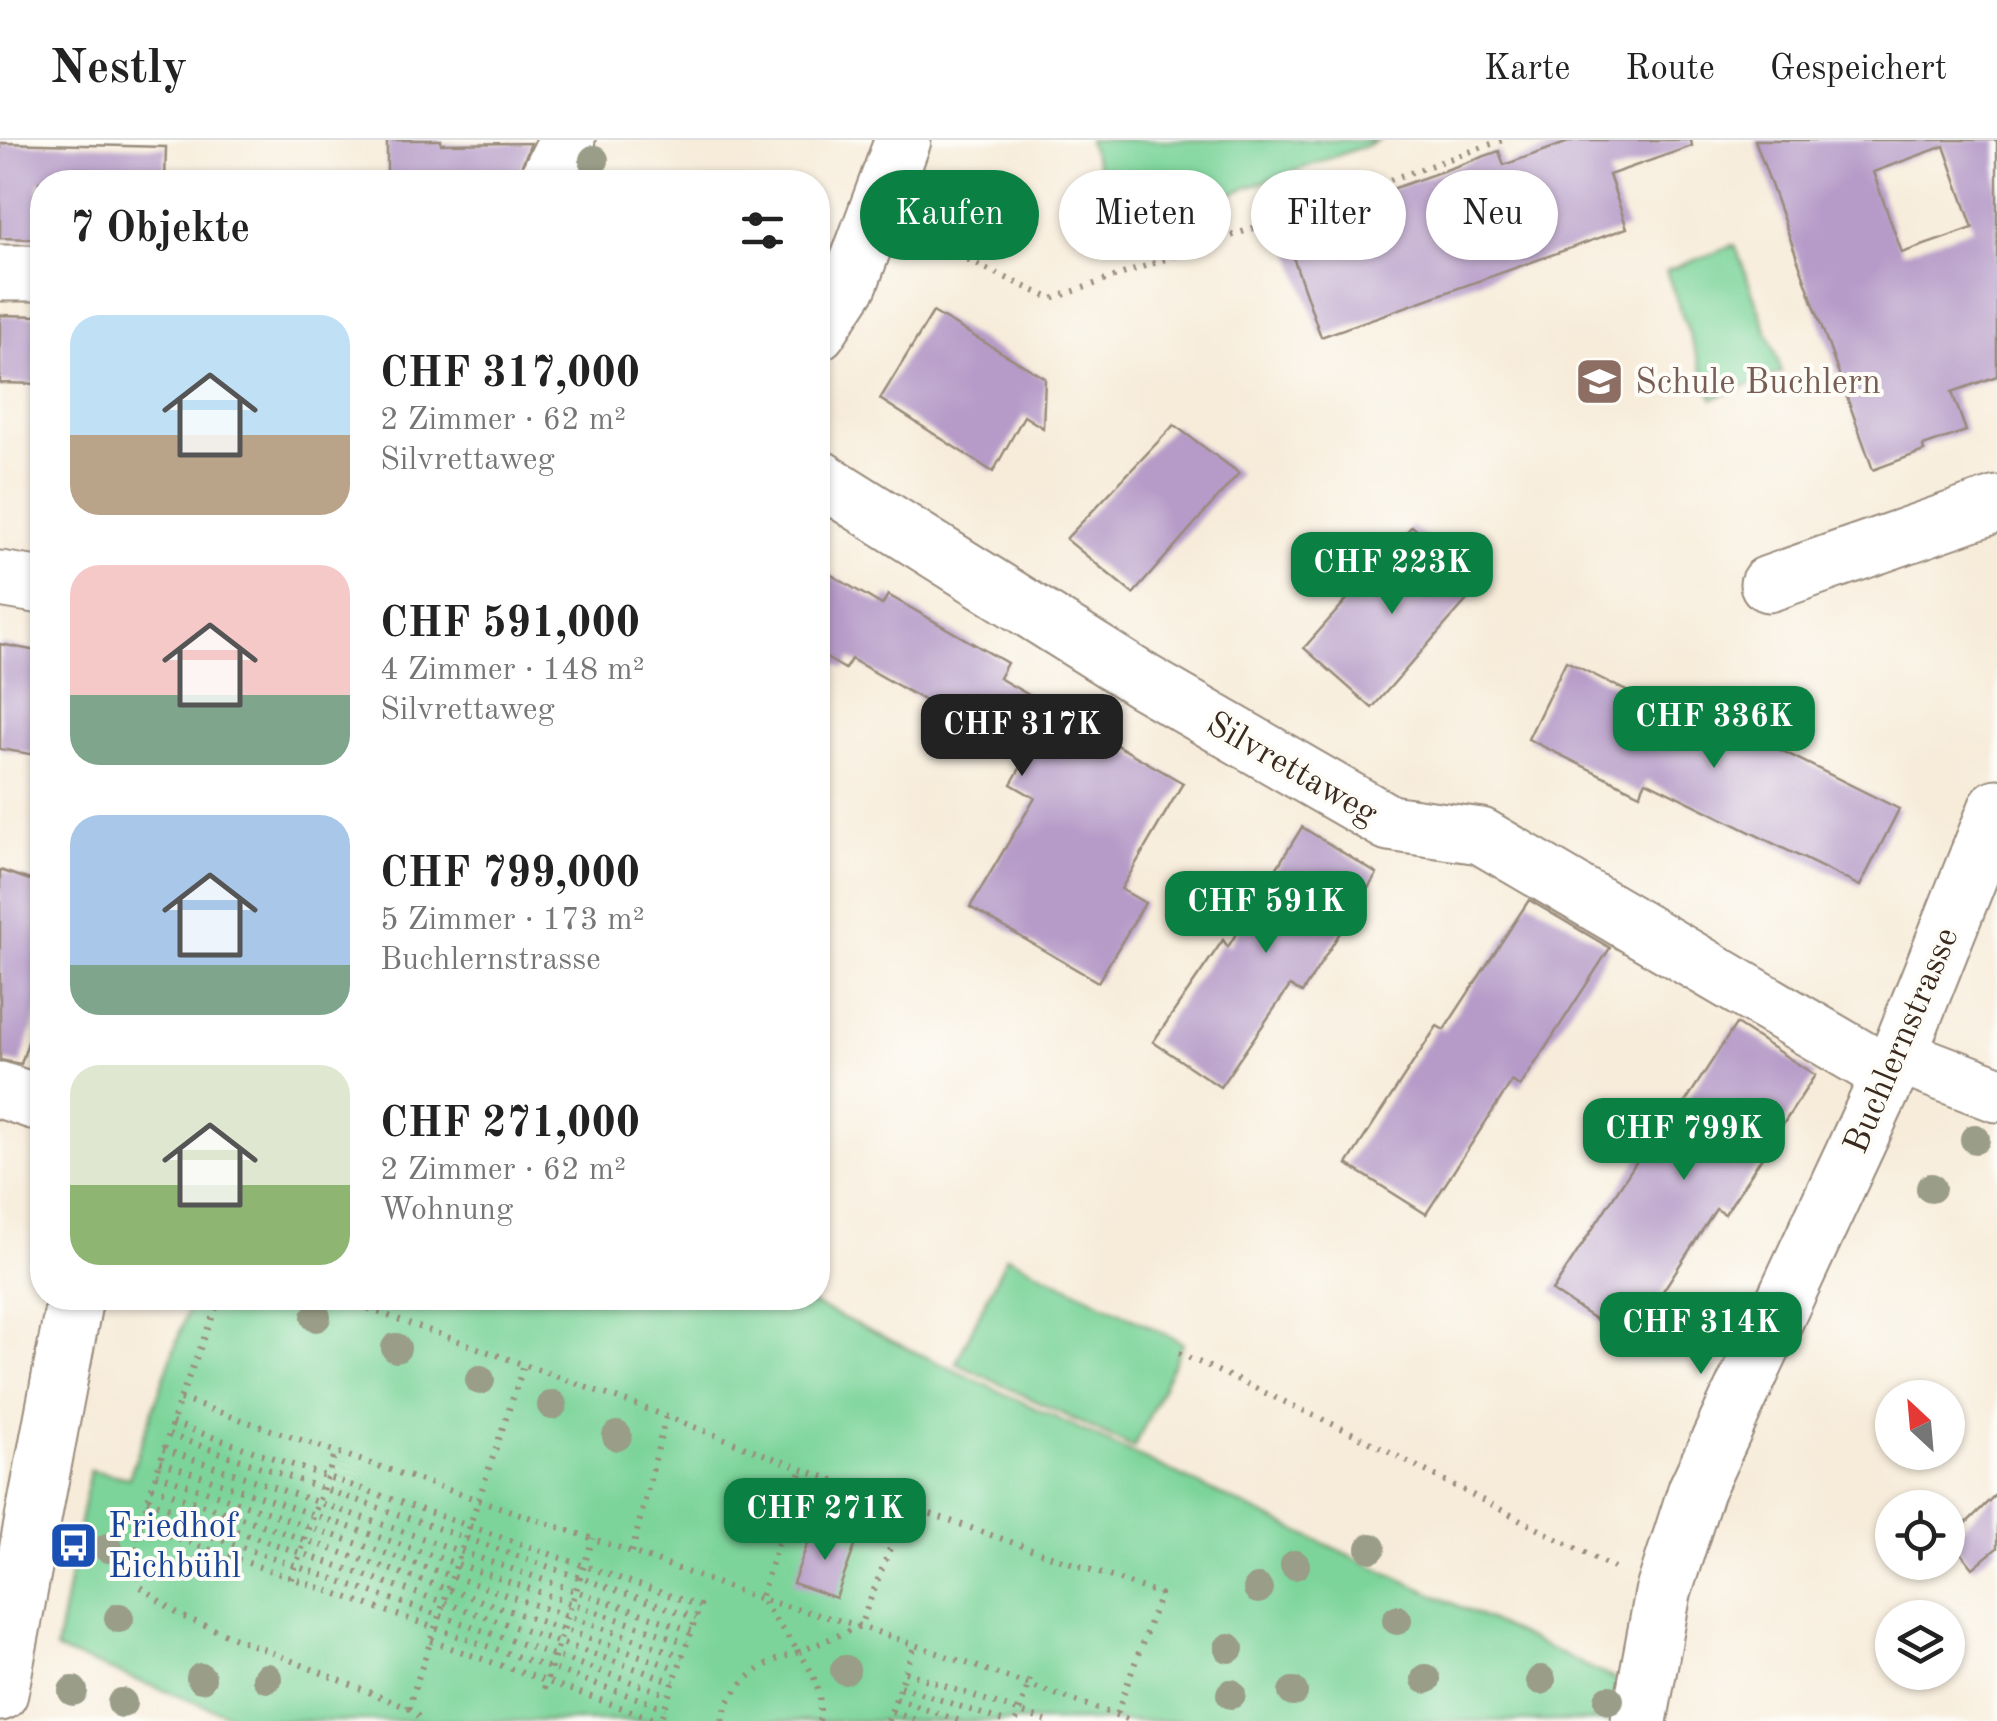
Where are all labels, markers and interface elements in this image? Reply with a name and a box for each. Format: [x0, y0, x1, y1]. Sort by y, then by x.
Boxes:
text: Nestly [50, 45, 187, 93]
text: Karte [1484, 52, 1570, 87]
text: Route [1625, 52, 1715, 87]
text: Gespeichert [1770, 52, 1947, 87]
chip: Kaufen [860, 170, 1039, 260]
chip: Mieten [1059, 170, 1231, 260]
chip: Filter [1251, 170, 1406, 260]
chip: Neu [1426, 170, 1558, 260]
icon: filters [735, 203, 790, 258]
text: 7 Objekte [70, 209, 250, 251]
text: CHF 317,000 [380, 354, 640, 396]
icon: home [150, 355, 270, 475]
school or university icon: Schule Buchlern [1574, 355, 1626, 407]
place label: Schule Buchlern [1635, 366, 1881, 401]
text: 2 Zimmer · 62 m² [380, 405, 626, 437]
text: Silvrettaweg [380, 445, 555, 477]
pin: CHF 223K [1289, 532, 1495, 617]
text: CHF 223K [1313, 548, 1471, 580]
text: CHF 591,000 [380, 604, 640, 646]
icon: home [150, 605, 270, 725]
text: 4 Zimmer · 148 m² [380, 655, 645, 687]
pin: CHF 336K [1611, 686, 1817, 771]
pin: CHF 317K [919, 694, 1125, 779]
text: Silvrettaweg [380, 695, 555, 727]
text: CHF 336K [1635, 702, 1793, 734]
street label: Silvrettaweg [1200, 706, 1383, 832]
text: CHF 317K [943, 710, 1101, 742]
text: CHF 799,000 [380, 854, 640, 896]
icon: home [150, 855, 270, 975]
pin: CHF 591K [1163, 871, 1369, 956]
text: CHF 591K [1187, 887, 1345, 919]
text: 5 Zimmer · 173 m² [380, 905, 645, 937]
street label: Buchlernstrasse [1839, 923, 1966, 1159]
text: Buchlernstrasse [380, 945, 601, 977]
pin: CHF 799K [1581, 1098, 1787, 1183]
text: CHF 271,000 [380, 1104, 640, 1146]
icon: home [150, 1105, 270, 1225]
text: CHF 799K [1605, 1114, 1763, 1146]
text: 2 Zimmer · 62 m² [380, 1155, 626, 1187]
text: Wohnung [380, 1195, 513, 1227]
pin: CHF 314K [1598, 1292, 1804, 1377]
text: CHF 314K [1622, 1308, 1780, 1340]
north arrow [1875, 1380, 1965, 1470]
map controls [1875, 1380, 1965, 1690]
pin: CHF 271K [722, 1478, 928, 1563]
button: locate [1875, 1490, 1965, 1580]
text: CHF 271K [746, 1494, 904, 1526]
place label: Friedhof Eichbühl [108, 1510, 241, 1585]
bus stop icon: Friedhof Eichbühl [47, 1519, 99, 1571]
button: layers [1875, 1600, 1965, 1690]

